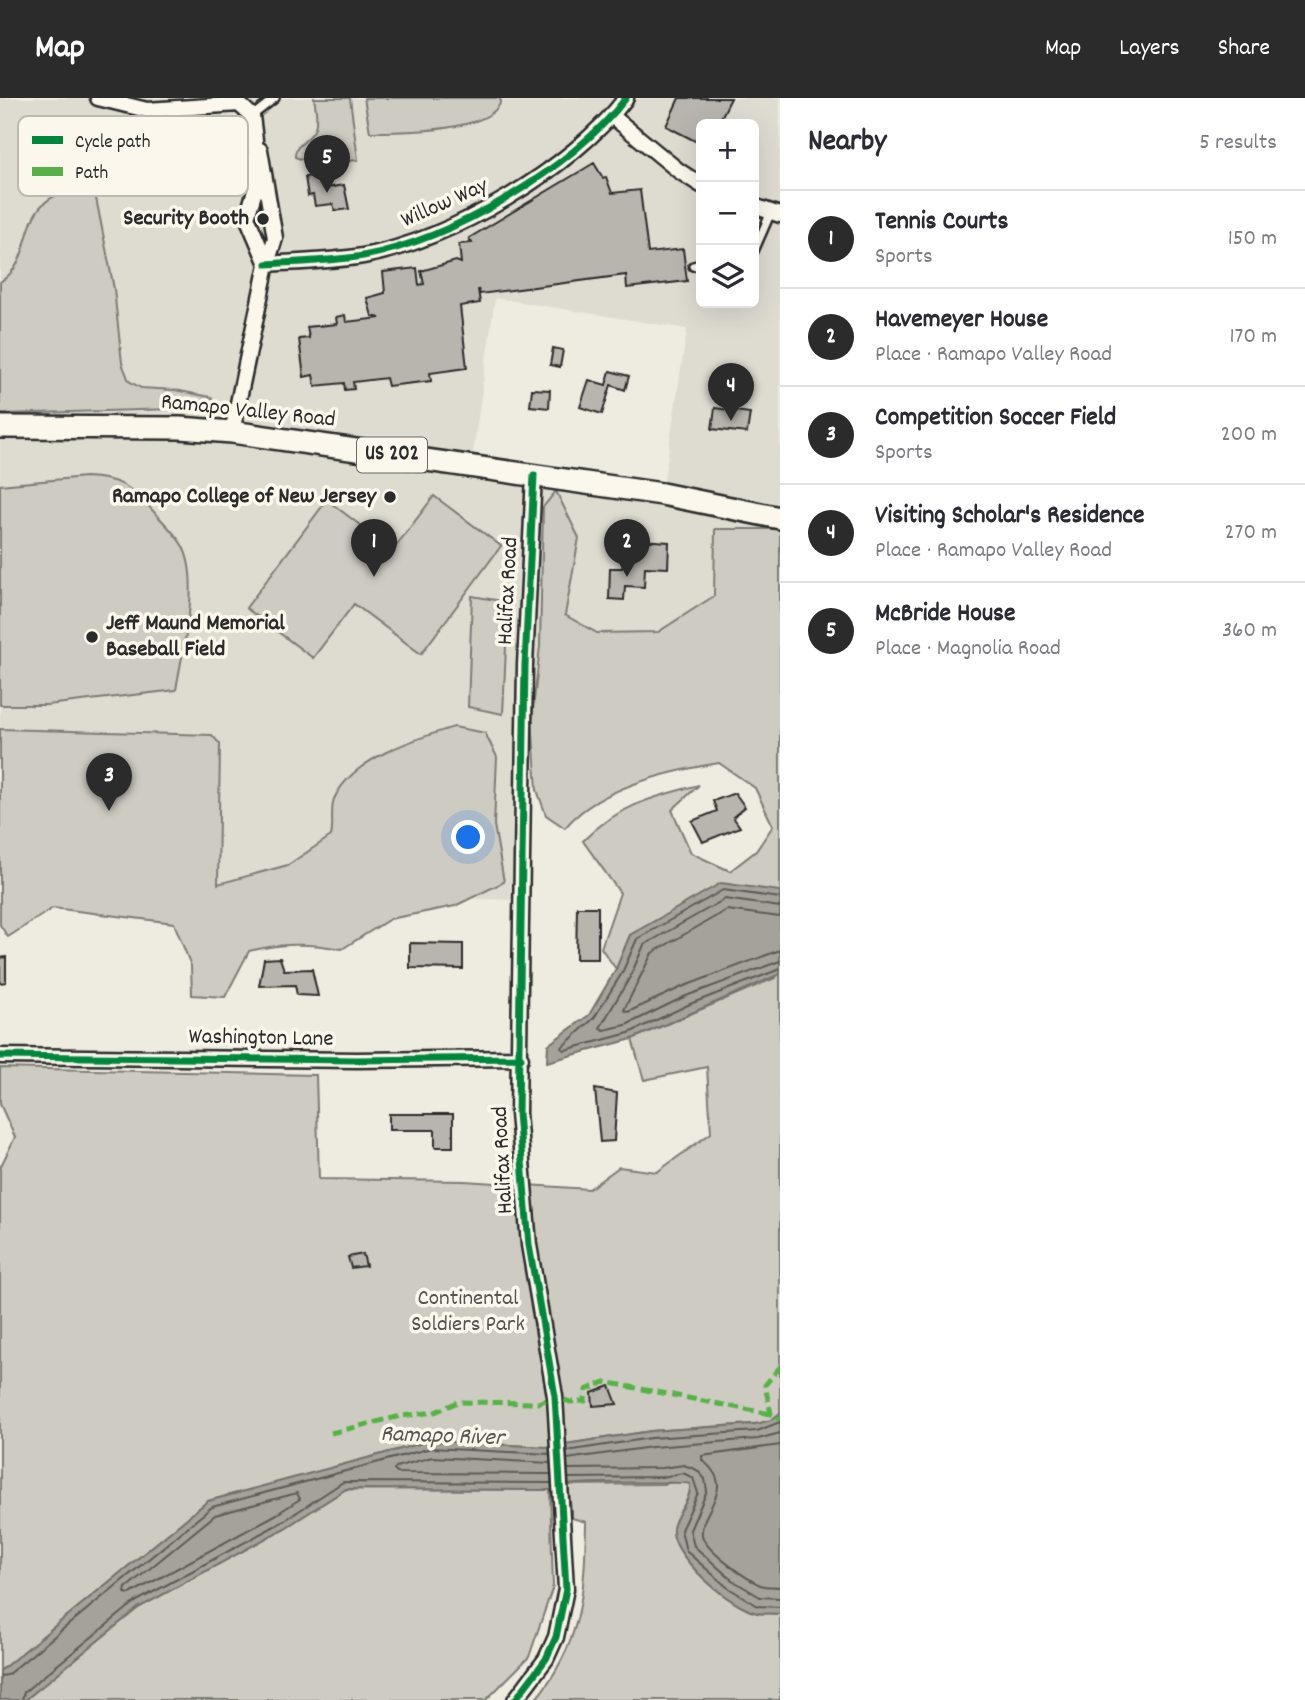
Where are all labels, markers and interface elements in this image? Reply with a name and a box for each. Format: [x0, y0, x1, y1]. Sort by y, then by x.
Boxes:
text: Map [35, 26, 85, 73]
text: Map [1045, 32, 1081, 66]
text: Layers [1119, 32, 1180, 66]
text: Share [1218, 32, 1270, 66]
legend [18, 116, 248, 196]
map controls [696, 119, 759, 308]
button: + [696, 119, 759, 182]
text: Nearby [808, 122, 886, 165]
text: 5 results [1199, 127, 1277, 160]
text: Cycle path [75, 130, 150, 157]
pin: 5 [304, 135, 350, 193]
text: Path [75, 161, 108, 188]
street label: Willow Way [396, 170, 494, 238]
button: − [696, 182, 759, 245]
place label: Security Booth [123, 203, 249, 236]
text: Tennis Courts [875, 204, 1008, 241]
marker: Security Booth [255, 211, 271, 227]
text: 1 [828, 223, 834, 256]
text: 150 m [1228, 223, 1277, 256]
text: Sports [875, 241, 933, 274]
button: layers [696, 245, 759, 308]
text: Havemeyer House [875, 302, 1048, 339]
text: 2 [826, 321, 836, 354]
text: 170 m [1230, 321, 1277, 354]
text: Place · Ramapo Valley Road [875, 339, 1112, 372]
pin: 4 [708, 363, 754, 421]
street label: Ramapo Valley Road [159, 386, 337, 438]
text: Competition Soccer Field [875, 400, 1116, 437]
text: 3 [826, 419, 836, 452]
text: 200 m [1221, 419, 1277, 452]
text: Sports [875, 437, 933, 470]
road number: US 202 [357, 438, 427, 472]
place label: Ramapo College of New Jersey [112, 481, 378, 514]
marker: Ramapo College of New Jersey [382, 489, 398, 505]
text: Visiting Scholar's Residence [875, 498, 1144, 535]
text: 4 [826, 517, 836, 550]
text: 270 m [1225, 517, 1277, 550]
pin: 1 [351, 519, 397, 577]
pin: 2 [604, 519, 650, 577]
text: Place · Ramapo Valley Road [875, 535, 1112, 568]
street label: Halifax Road [490, 536, 528, 646]
text: McBride House [875, 596, 1015, 633]
place label: Jeff Maund Memorial Baseball Field [106, 608, 285, 667]
text: 5 [826, 615, 836, 648]
text: 360 m [1222, 615, 1277, 648]
marker: Jeff Maund Memorial Baseball Field [84, 629, 100, 645]
text: Place · Magnolia Road [875, 633, 1061, 666]
pin: 3 [86, 753, 132, 811]
your location [451, 820, 485, 854]
street label: Washington Lane [188, 1021, 334, 1057]
street label: Halifax Road [485, 1105, 523, 1215]
park label: Continental Soldiers Park [411, 1283, 525, 1342]
water label: Ramapo River [380, 1418, 507, 1456]

